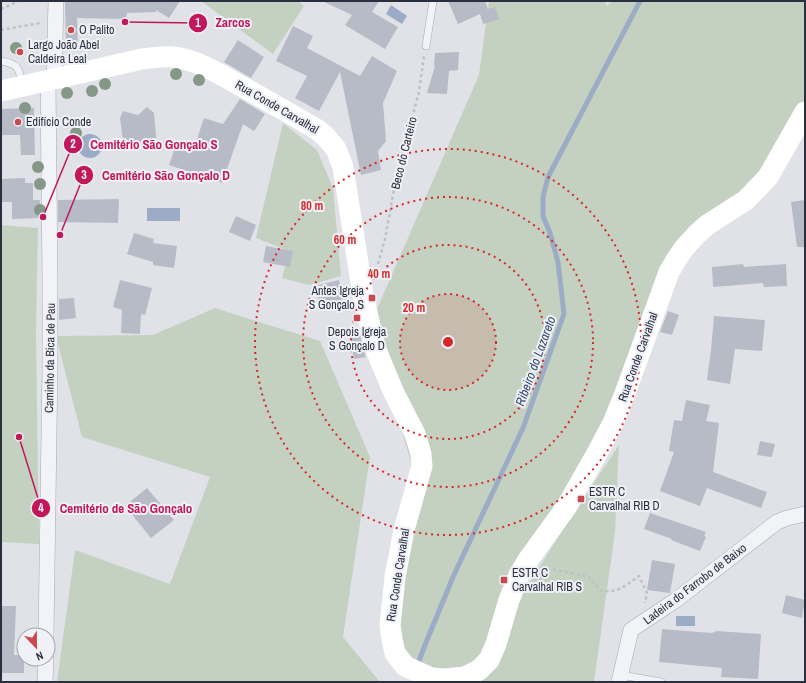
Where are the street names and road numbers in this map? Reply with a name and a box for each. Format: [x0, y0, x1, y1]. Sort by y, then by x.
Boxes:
street label: Rua Conde Carvalhal [232, 77, 322, 137]
street label: Beco do Carteiro [387, 115, 421, 191]
street label: Caminho da Bica de Pau [41, 303, 59, 413]
street label: Rua Conde Carvalhal [614, 310, 662, 404]
street label: Rua Conde Carvalhal [383, 527, 413, 623]
street label: Ladeira do Farrobo de Baixo [640, 540, 750, 628]

